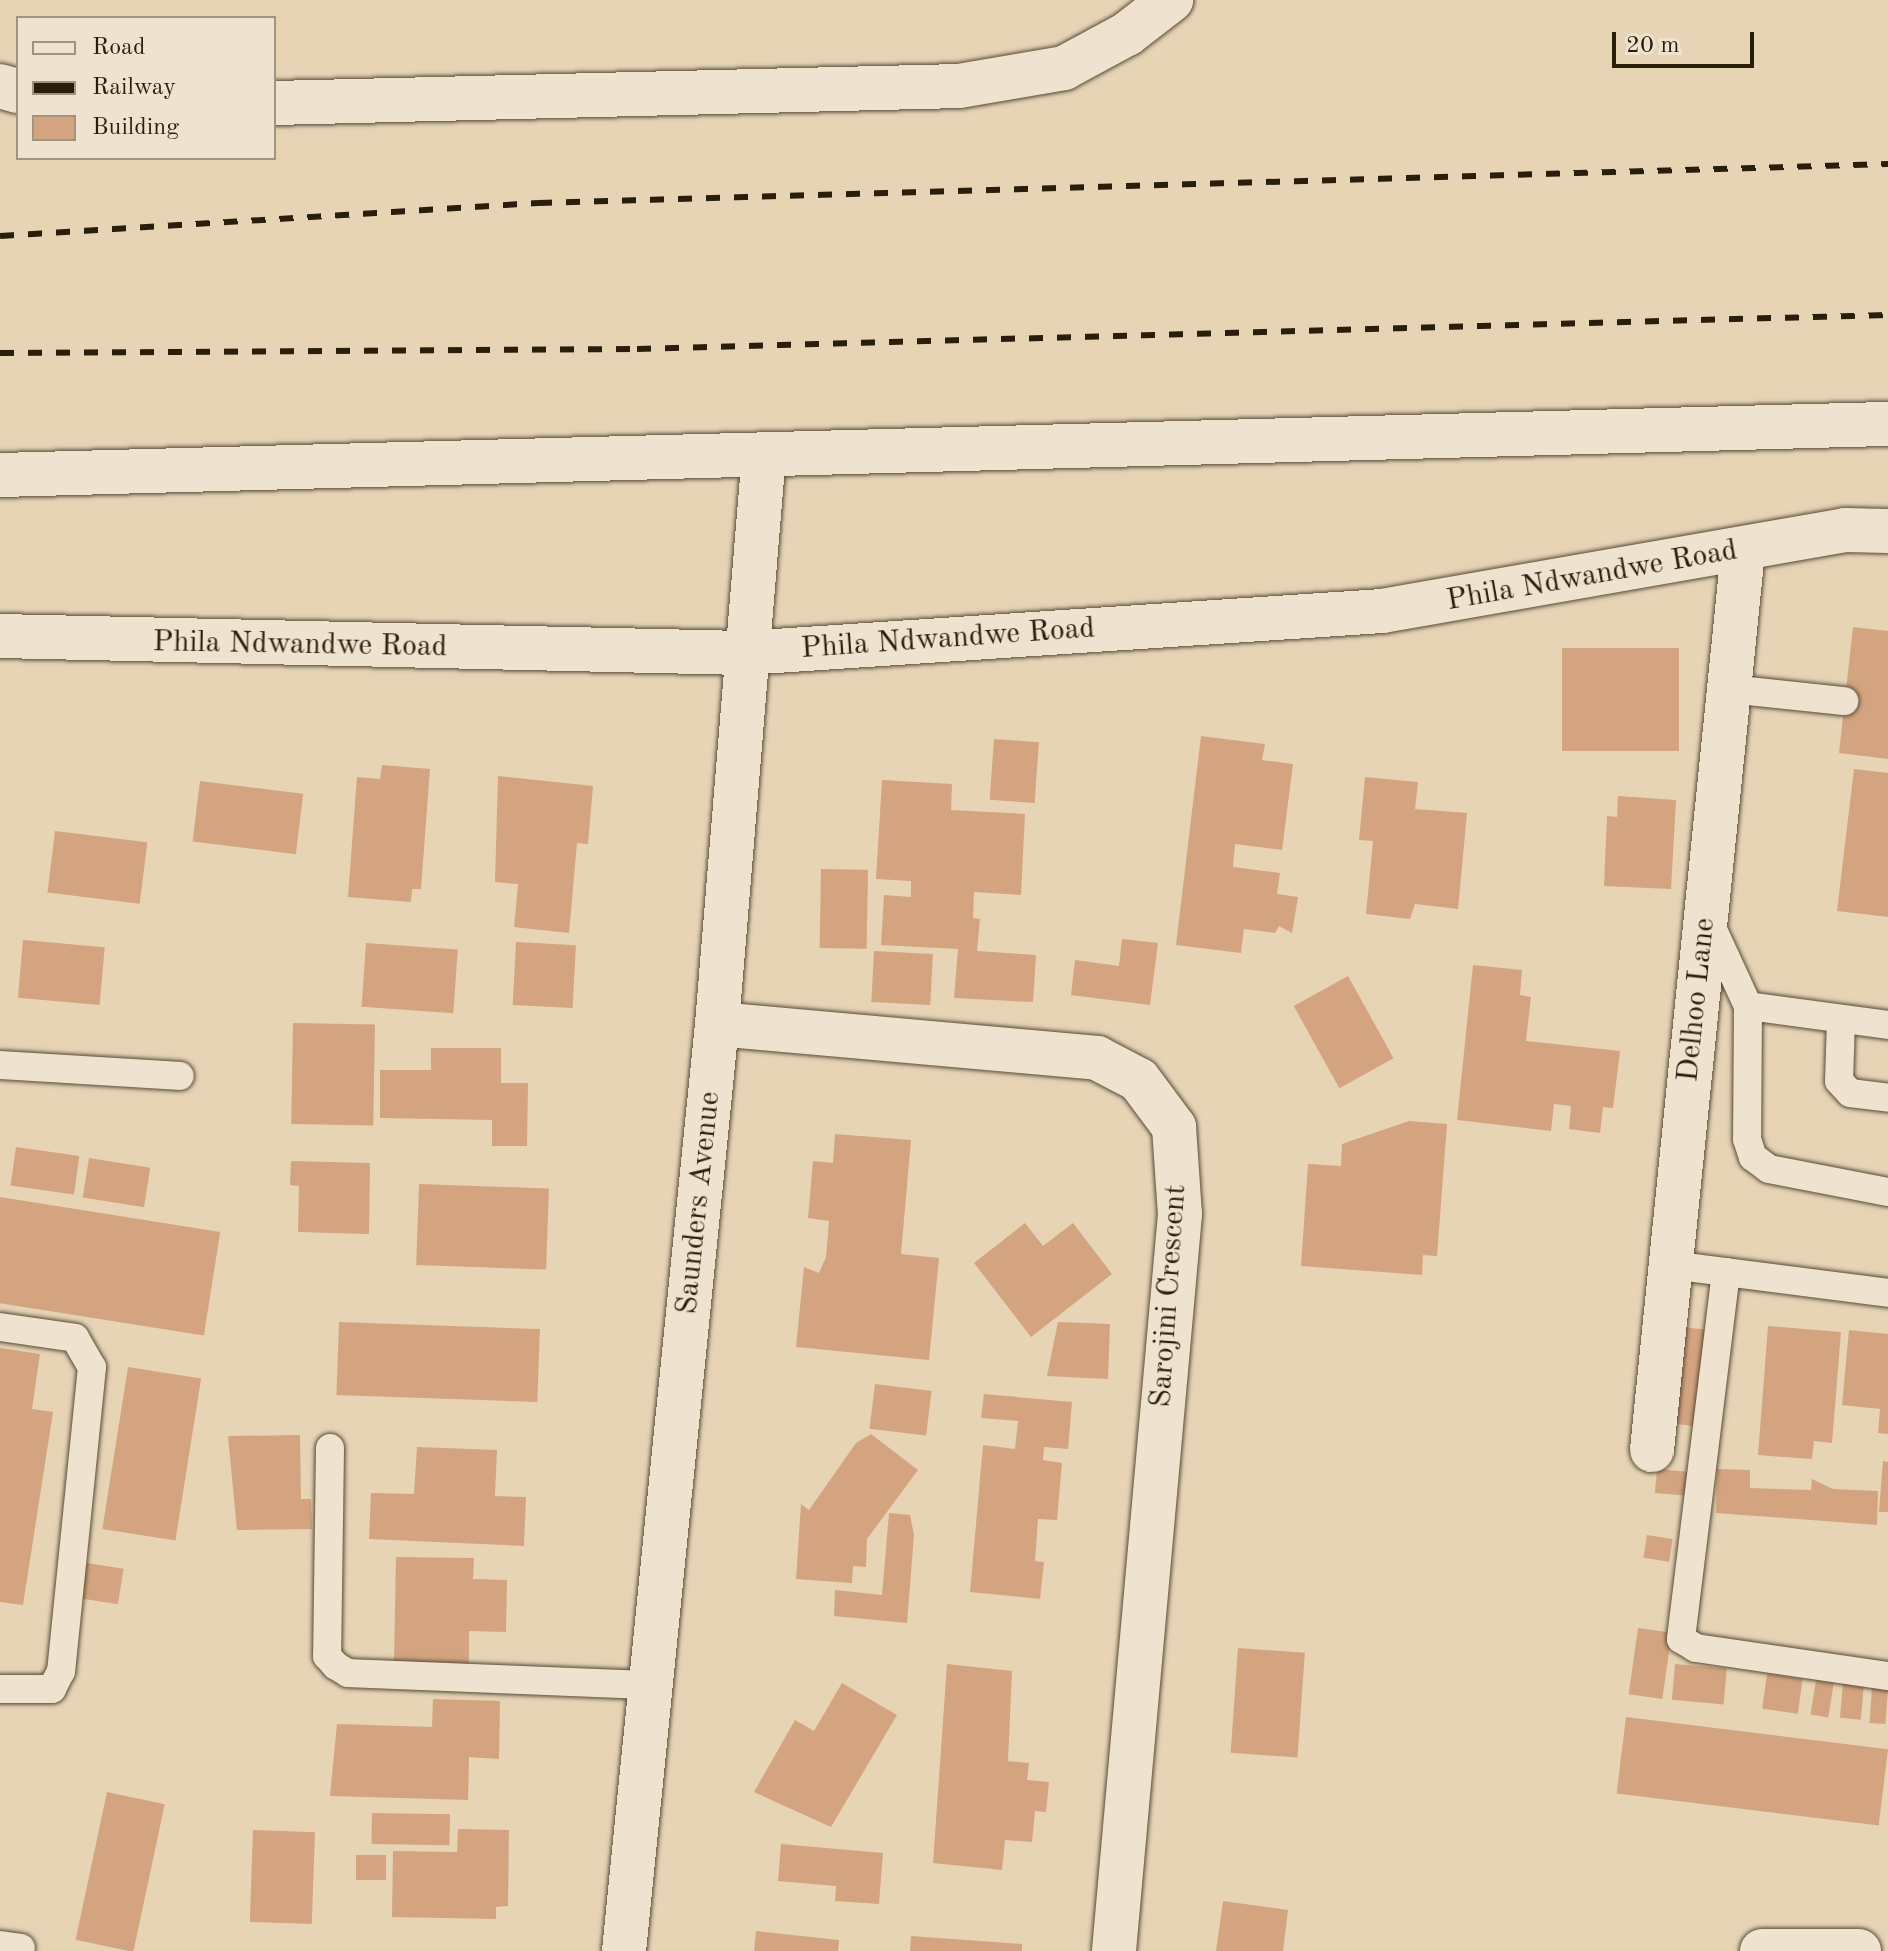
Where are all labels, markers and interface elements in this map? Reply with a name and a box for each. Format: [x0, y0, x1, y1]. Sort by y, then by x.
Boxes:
legend [16, 16, 276, 160]
scale bar [1616, 16, 1758, 66]
text: 20 m [1626, 34, 1680, 58]
text: Road [92, 36, 145, 60]
text: Railway [92, 76, 176, 100]
text: Building [92, 116, 179, 140]
street label: Phila Ndwandwe Road [1444, 533, 1740, 619]
street label: Phila Ndwandwe Road [800, 611, 1096, 667]
street label: Phila Ndwandwe Road [152, 624, 448, 666]
street label: Delhoo Lane [1670, 916, 1724, 1084]
street label: Saunders Avenue [669, 1090, 729, 1316]
street label: Sarojini Crescent [1143, 1183, 1195, 1409]

